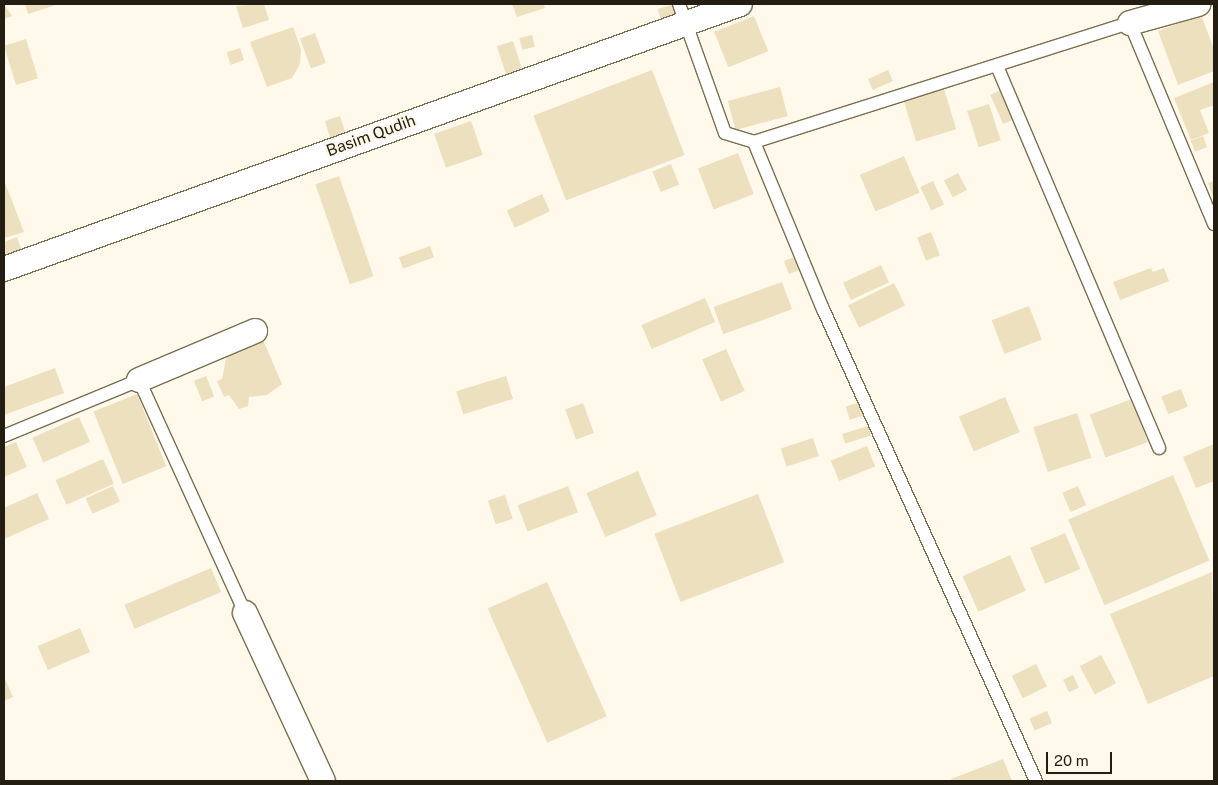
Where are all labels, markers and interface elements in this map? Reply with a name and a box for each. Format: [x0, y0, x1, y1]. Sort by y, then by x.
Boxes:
street label: Basim Qudih [324, 111, 418, 161]
scale bar [1048, 742, 1114, 774]
text: 20 m [1054, 752, 1089, 769]

